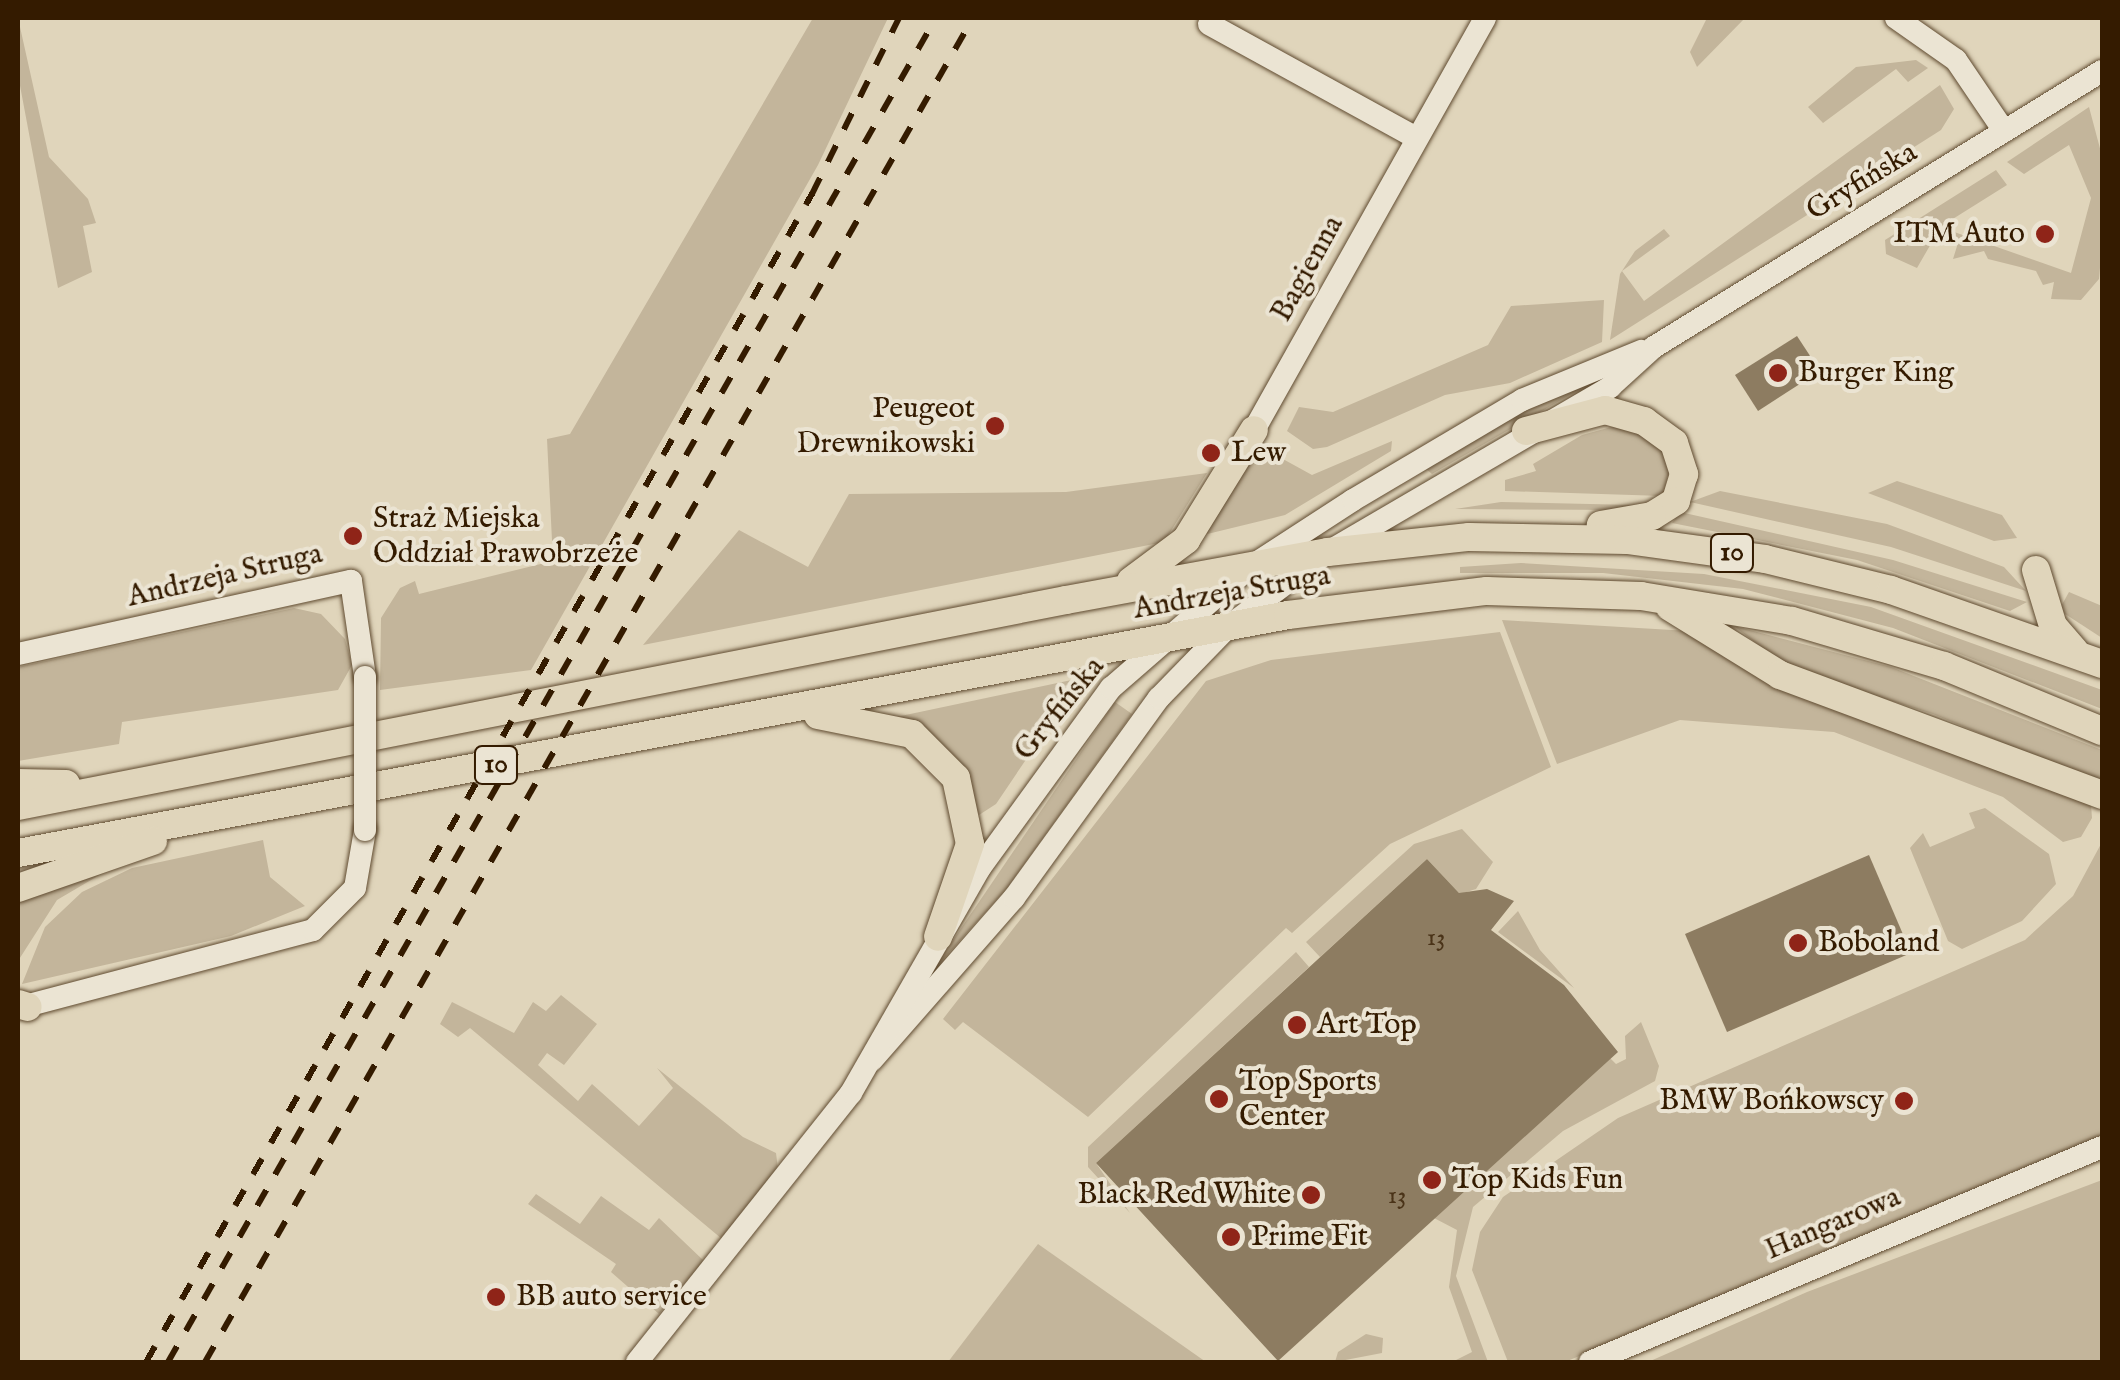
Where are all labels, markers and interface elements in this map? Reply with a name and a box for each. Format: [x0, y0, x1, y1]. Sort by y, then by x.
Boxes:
street label: Gryfińska [1800, 135, 1924, 229]
street label: Bagienna [1264, 210, 1352, 328]
place label: ITM Auto [1893, 216, 2025, 252]
marker: ITM Auto [2034, 223, 2056, 245]
place label: Burger King [1798, 355, 1954, 391]
marker: Burger King [1767, 362, 1789, 384]
place label: Peugeot Drewnikowski [796, 391, 975, 462]
marker: Peugeot Drewnikowski [984, 415, 1006, 437]
place label: Lew [1231, 435, 1286, 471]
marker: Lew [1200, 442, 1222, 464]
place label: Straż Miejska Oddział Prawobrzeże [373, 501, 638, 572]
marker: Straż Miejska Oddział Prawobrzeże [342, 525, 364, 547]
road number: 10 [1710, 530, 1754, 576]
street label: Andrzeja Struga [124, 536, 326, 616]
street label: Andrzeja Struga [1131, 558, 1333, 628]
street label: Gryfińska [1007, 650, 1113, 768]
road number: 10 [474, 742, 518, 788]
house number: 13 [1427, 923, 1445, 953]
place label: Boboland [1818, 925, 1939, 961]
marker: Boboland [1787, 932, 1809, 954]
place label: Art Top [1317, 1007, 1417, 1043]
marker: Art Top [1286, 1014, 1308, 1036]
place label: Top Sports Center [1239, 1064, 1377, 1134]
place label: BMW Bońkowscy [1659, 1083, 1884, 1119]
marker: Top Sports Center [1208, 1088, 1230, 1110]
marker: BMW Bońkowscy [1893, 1090, 1915, 1112]
place label: Top Kids Fun [1452, 1162, 1623, 1198]
marker: Top Kids Fun [1421, 1169, 1443, 1191]
place label: Black Red White [1078, 1177, 1291, 1213]
street label: Hangarowa [1760, 1179, 1906, 1269]
house number: 13 [1388, 1181, 1406, 1211]
marker: Black Red White [1300, 1184, 1322, 1206]
place label: Prime Fit [1251, 1219, 1368, 1255]
marker: Prime Fit [1220, 1226, 1242, 1248]
place label: BB auto service [516, 1279, 707, 1315]
marker: BB auto service [485, 1286, 507, 1308]

